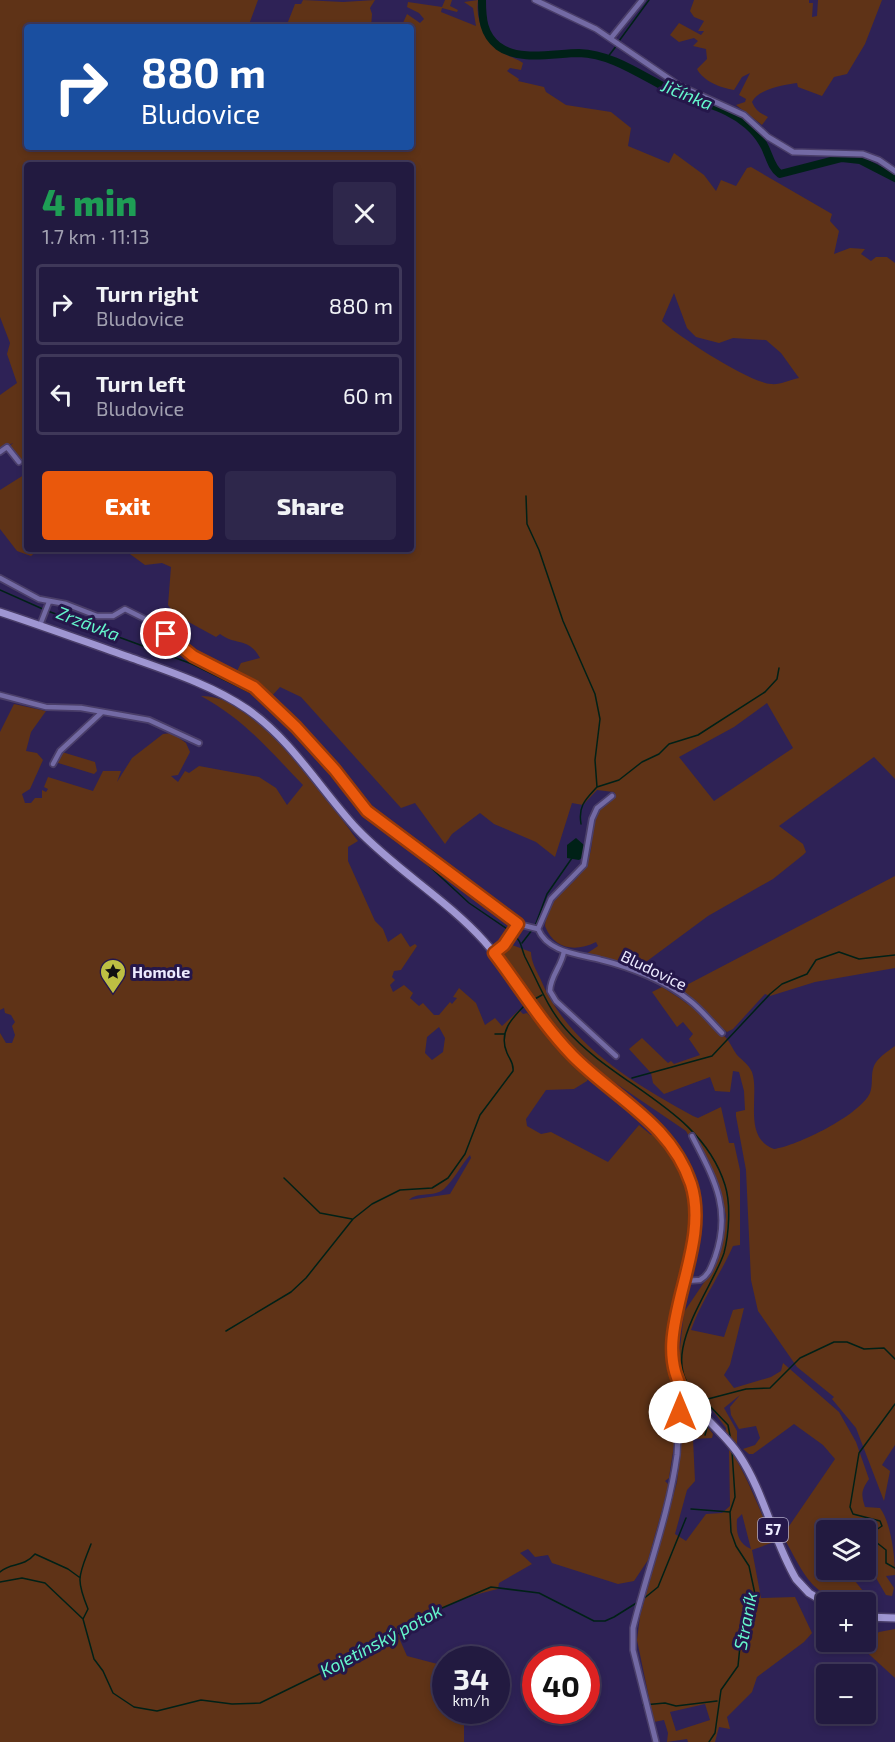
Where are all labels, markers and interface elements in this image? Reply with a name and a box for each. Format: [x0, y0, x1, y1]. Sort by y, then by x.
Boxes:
text: 880 m [141, 46, 266, 96]
icon: right [42, 48, 120, 126]
water label: Jičínka [657, 73, 716, 114]
text: Bludovice [141, 97, 260, 129]
text: 4 min [42, 180, 137, 223]
button: close [333, 182, 396, 245]
text: 1.7 km · 11:13 [42, 224, 150, 248]
text: Turn right [96, 280, 198, 306]
icon: right [45, 288, 78, 321]
text: 880 m [329, 292, 393, 318]
text: Bludovice [96, 306, 184, 330]
text: Turn left [96, 370, 185, 396]
icon: left [45, 378, 78, 411]
text: 60 m [343, 382, 393, 408]
text: Bludovice [96, 396, 184, 420]
button: Exit [42, 471, 213, 540]
button: Share [225, 471, 396, 540]
water label: Zrzávka [54, 601, 123, 645]
pin [140, 608, 191, 659]
icon: arrive [149, 617, 182, 650]
street label: Bludovice [618, 946, 690, 994]
place icon: Homole [98, 957, 128, 995]
place label: Homole [132, 962, 190, 981]
position arrow [648, 1380, 712, 1444]
road number: 57 [758, 1518, 788, 1542]
map controls [816, 1520, 876, 1724]
button: layers [816, 1520, 876, 1580]
water label: Straník [729, 1590, 761, 1652]
button: + [816, 1592, 876, 1652]
water label: Kojetínský potok [316, 1599, 445, 1682]
speed limit sign: 40 [522, 1646, 600, 1724]
text: 34 [453, 1660, 489, 1696]
button: − [816, 1664, 876, 1724]
text: km/h [452, 1691, 490, 1709]

